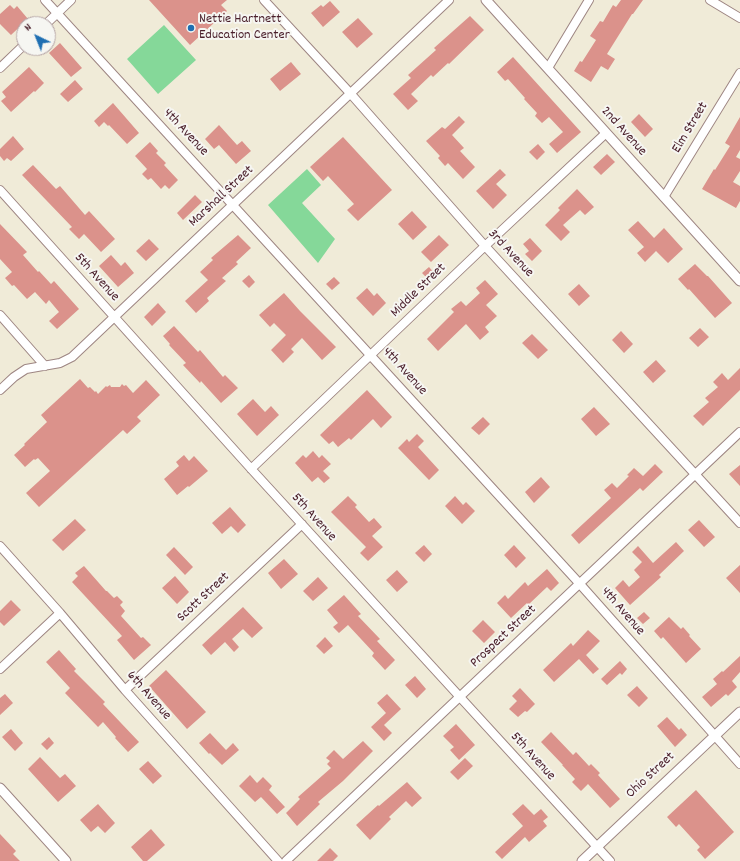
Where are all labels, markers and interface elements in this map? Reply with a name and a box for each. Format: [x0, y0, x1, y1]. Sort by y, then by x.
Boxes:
place label: Nettie Hartnett Education Center [199, 12, 290, 44]
north arrow [16, 16, 56, 56]
text: N [21, 20, 36, 36]
marker: Nettie Hartnett Education Center [186, 23, 196, 33]
street label: Elm Street [669, 99, 713, 157]
street label: 2nd Avenue [596, 104, 650, 160]
street label: 4th Avenue [159, 106, 211, 160]
street label: Marshall Street [186, 163, 258, 231]
street label: 3rd Avenue [484, 227, 536, 281]
street label: 5th Avenue [70, 250, 122, 306]
street label: Middle Street [388, 260, 450, 322]
street label: 4th Avenue [378, 344, 430, 400]
street label: 5th Avenue [287, 490, 339, 546]
street label: Scott Street [174, 569, 234, 627]
street label: 4th Avenue [596, 584, 648, 640]
street label: Prospect Street [467, 602, 541, 672]
street label: 6th Avenue [122, 668, 174, 724]
street label: 5th Avenue [506, 729, 558, 785]
street label: Ohio Street [623, 749, 679, 803]

